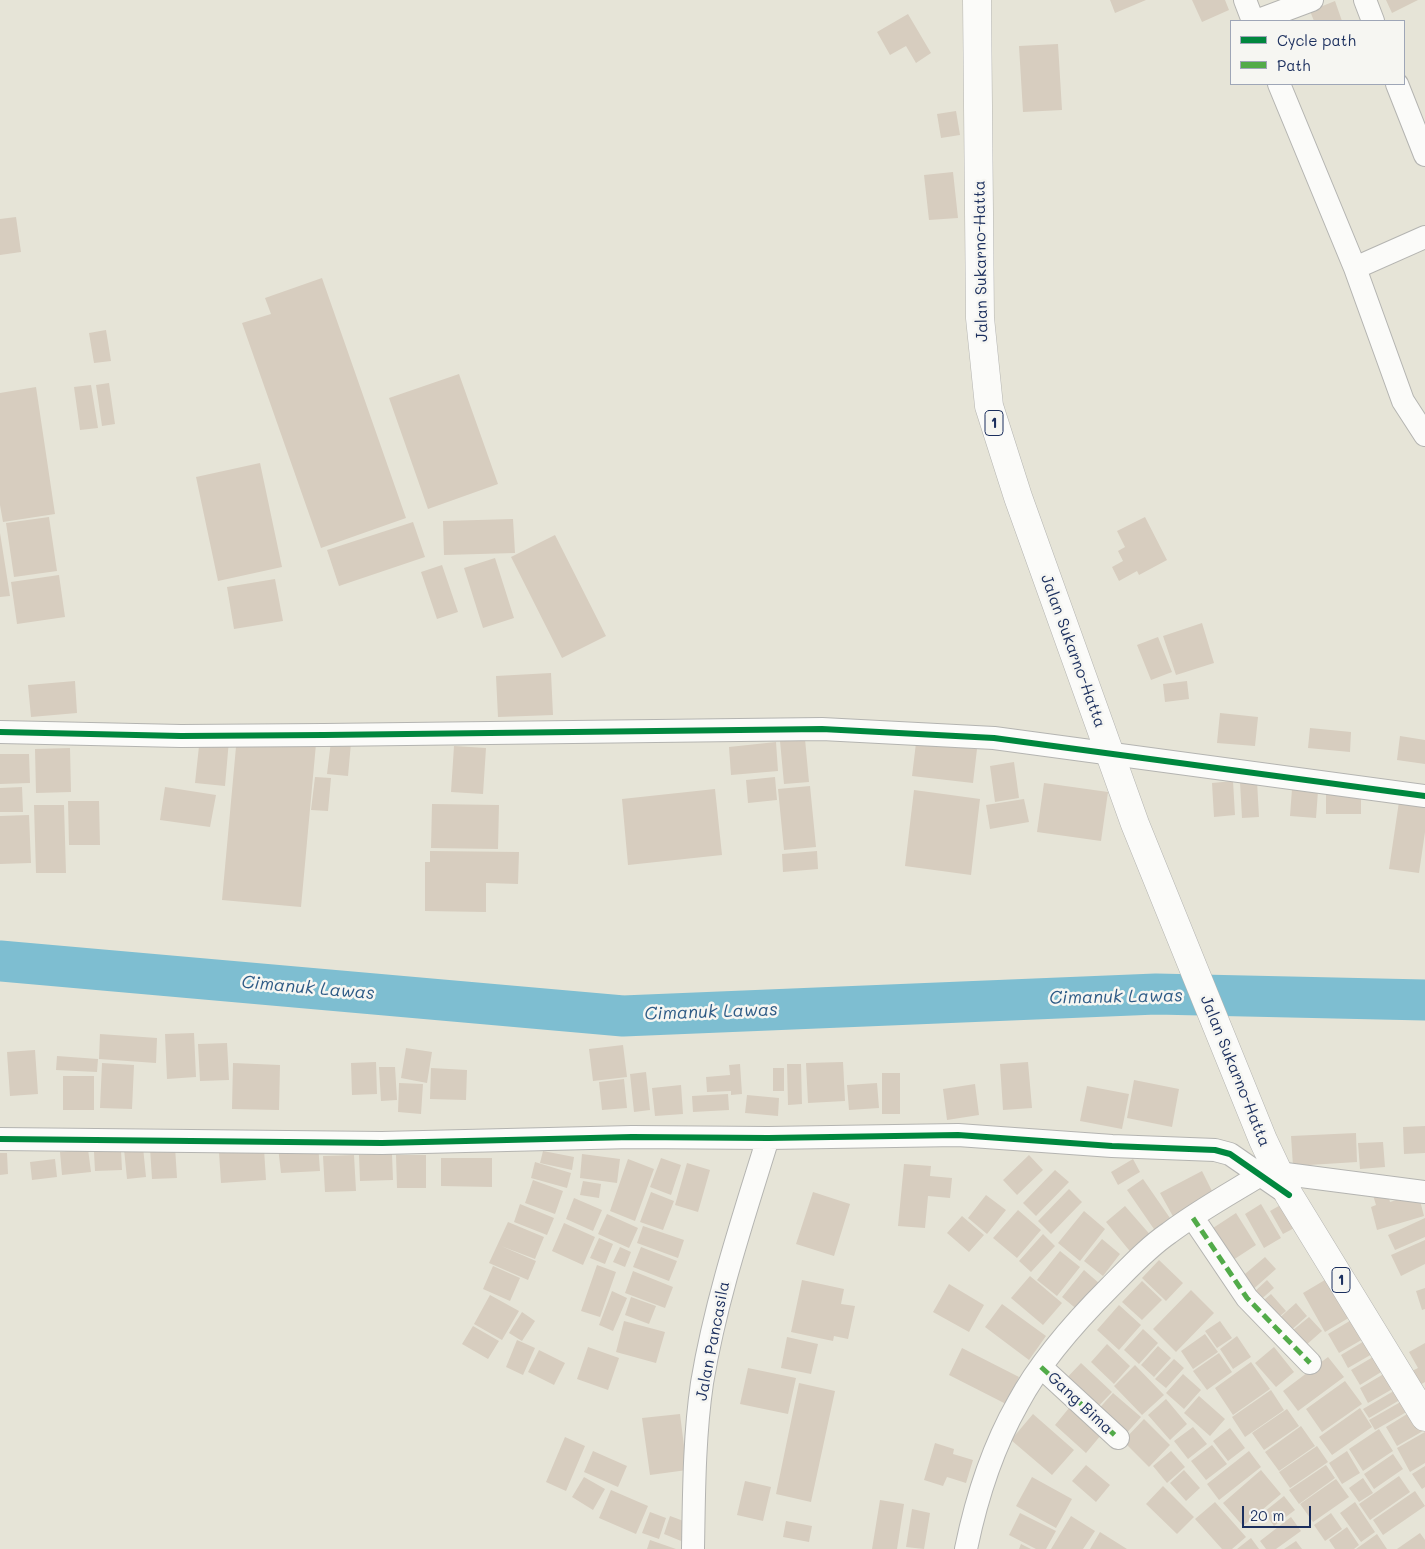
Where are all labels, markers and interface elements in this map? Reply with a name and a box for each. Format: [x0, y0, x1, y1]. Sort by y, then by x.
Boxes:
legend [1230, 20, 1405, 85]
text: Cycle path [1277, 30, 1356, 50]
text: Path [1277, 55, 1311, 75]
street label: Jalan Sukarno-Hatta [970, 180, 992, 342]
road number: 1 [985, 410, 1003, 436]
street label: Jalan Sukarno-Hatta [1036, 572, 1110, 730]
water label: Cimanuk Lawas [240, 971, 376, 1005]
water label: Cimanuk Lawas [1049, 985, 1183, 1009]
street label: Jalan Sukarno-Hatta [1196, 993, 1274, 1149]
water label: Cimanuk Lawas [644, 999, 778, 1025]
road number: 1 [1332, 1268, 1350, 1292]
street label: Jalan Pancasila [692, 1280, 734, 1402]
street label: Gang Bima [1043, 1368, 1117, 1438]
scale bar [1245, 1496, 1314, 1528]
text: 20 m [1250, 1505, 1284, 1525]

